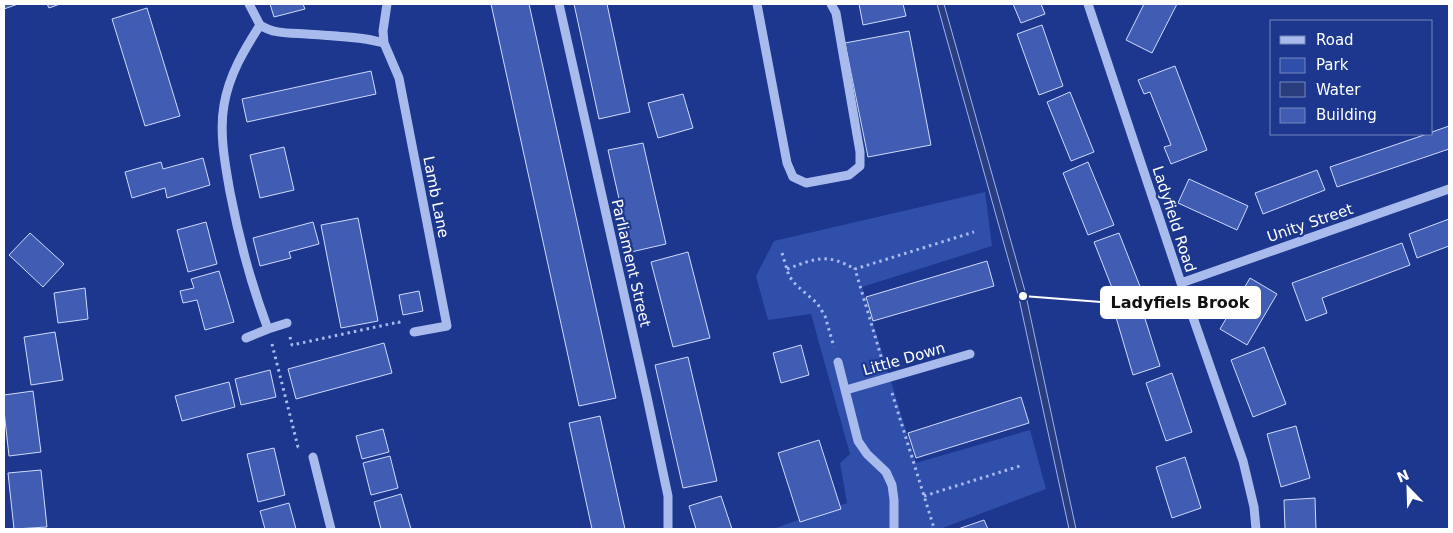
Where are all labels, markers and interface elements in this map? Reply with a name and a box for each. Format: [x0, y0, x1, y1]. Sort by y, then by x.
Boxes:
legend [1270, 20, 1433, 135]
text: Road [1316, 31, 1354, 49]
text: Park [1316, 56, 1349, 74]
text: Water [1316, 81, 1361, 99]
text: Building [1316, 106, 1377, 124]
street label: Lamb Lane [419, 155, 453, 239]
street label: Ladyfield Road [1148, 164, 1200, 274]
street label: Parliament Street [608, 197, 655, 329]
street label: Unity Street [1265, 200, 1355, 246]
callout: Ladyfiels Brook [1101, 287, 1260, 318]
text: Ladyfiels Brook [1111, 293, 1250, 312]
street label: Little Down [861, 339, 947, 379]
north arrow [1383, 463, 1433, 513]
text: N [1394, 466, 1411, 486]

